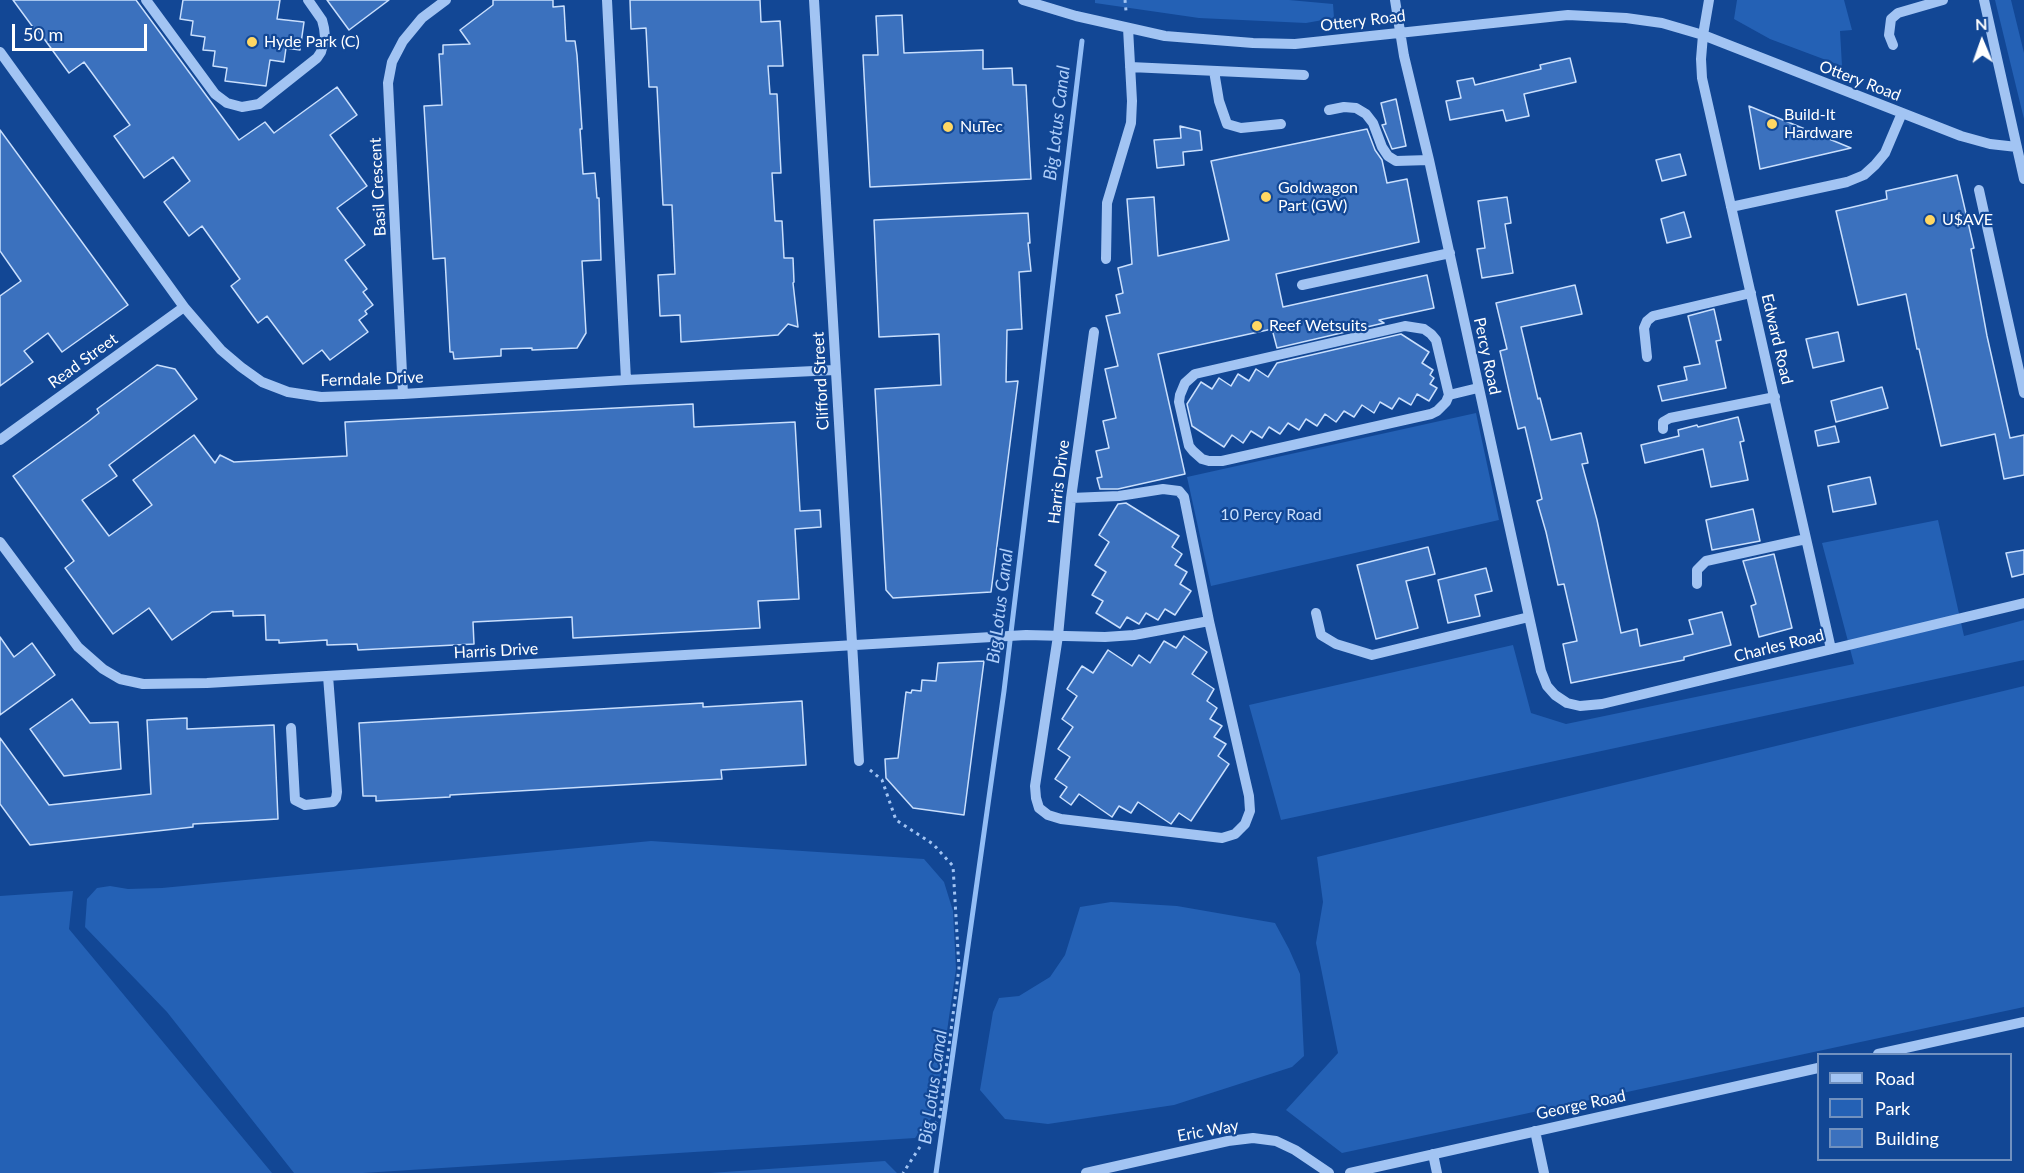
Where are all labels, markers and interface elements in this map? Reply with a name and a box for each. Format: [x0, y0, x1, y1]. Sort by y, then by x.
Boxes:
street label: Ottery Road [1319, 6, 1407, 36]
scale bar [15, 12, 150, 50]
north arrow [1952, 12, 2012, 72]
text: N [1975, 14, 1988, 33]
text: 50 m [23, 23, 63, 45]
place label: Hyde Park (C) [264, 32, 360, 52]
marker: Hyde Park (C) [245, 35, 259, 49]
street label: Ottery Road [1817, 57, 1903, 105]
water label: Big Lotus Canal [1039, 65, 1075, 181]
place label: Build-It Hardware [1784, 105, 1853, 143]
place label: NuTec [960, 117, 1003, 137]
marker: Build-It Hardware [1765, 117, 1779, 131]
marker: NuTec [941, 120, 955, 134]
street label: Basil Crescent [366, 137, 390, 237]
place label: Goldwagon Part (GW) [1278, 178, 1358, 216]
marker: Goldwagon Part (GW) [1259, 190, 1273, 204]
place label: U$AVE [1942, 210, 1993, 230]
marker: U$AVE [1923, 213, 1937, 227]
street label: Edward Road [1757, 292, 1797, 386]
place label: Reef Wetsuits [1269, 316, 1367, 336]
street label: Percy Road [1469, 316, 1505, 396]
marker: Reef Wetsuits [1250, 319, 1264, 333]
street label: Read Street [45, 329, 121, 393]
street label: Clifford Street [809, 331, 833, 431]
street label: Ferndale Drive [320, 368, 424, 390]
street label: Harris Drive [1044, 439, 1074, 525]
park label: 10 Percy Road [1220, 505, 1322, 525]
water label: Big Lotus Canal [982, 548, 1018, 664]
street label: Charles Road [1732, 626, 1826, 666]
street label: Harris Drive [453, 639, 539, 663]
water label: Big Lotus Canal [914, 1028, 952, 1146]
legend [1817, 1053, 2012, 1161]
text: Road [1875, 1067, 1915, 1089]
street label: George Road [1535, 1086, 1627, 1124]
text: Park [1875, 1097, 1910, 1119]
street label: Eric Way [1176, 1116, 1240, 1146]
text: Building [1875, 1127, 1939, 1149]

